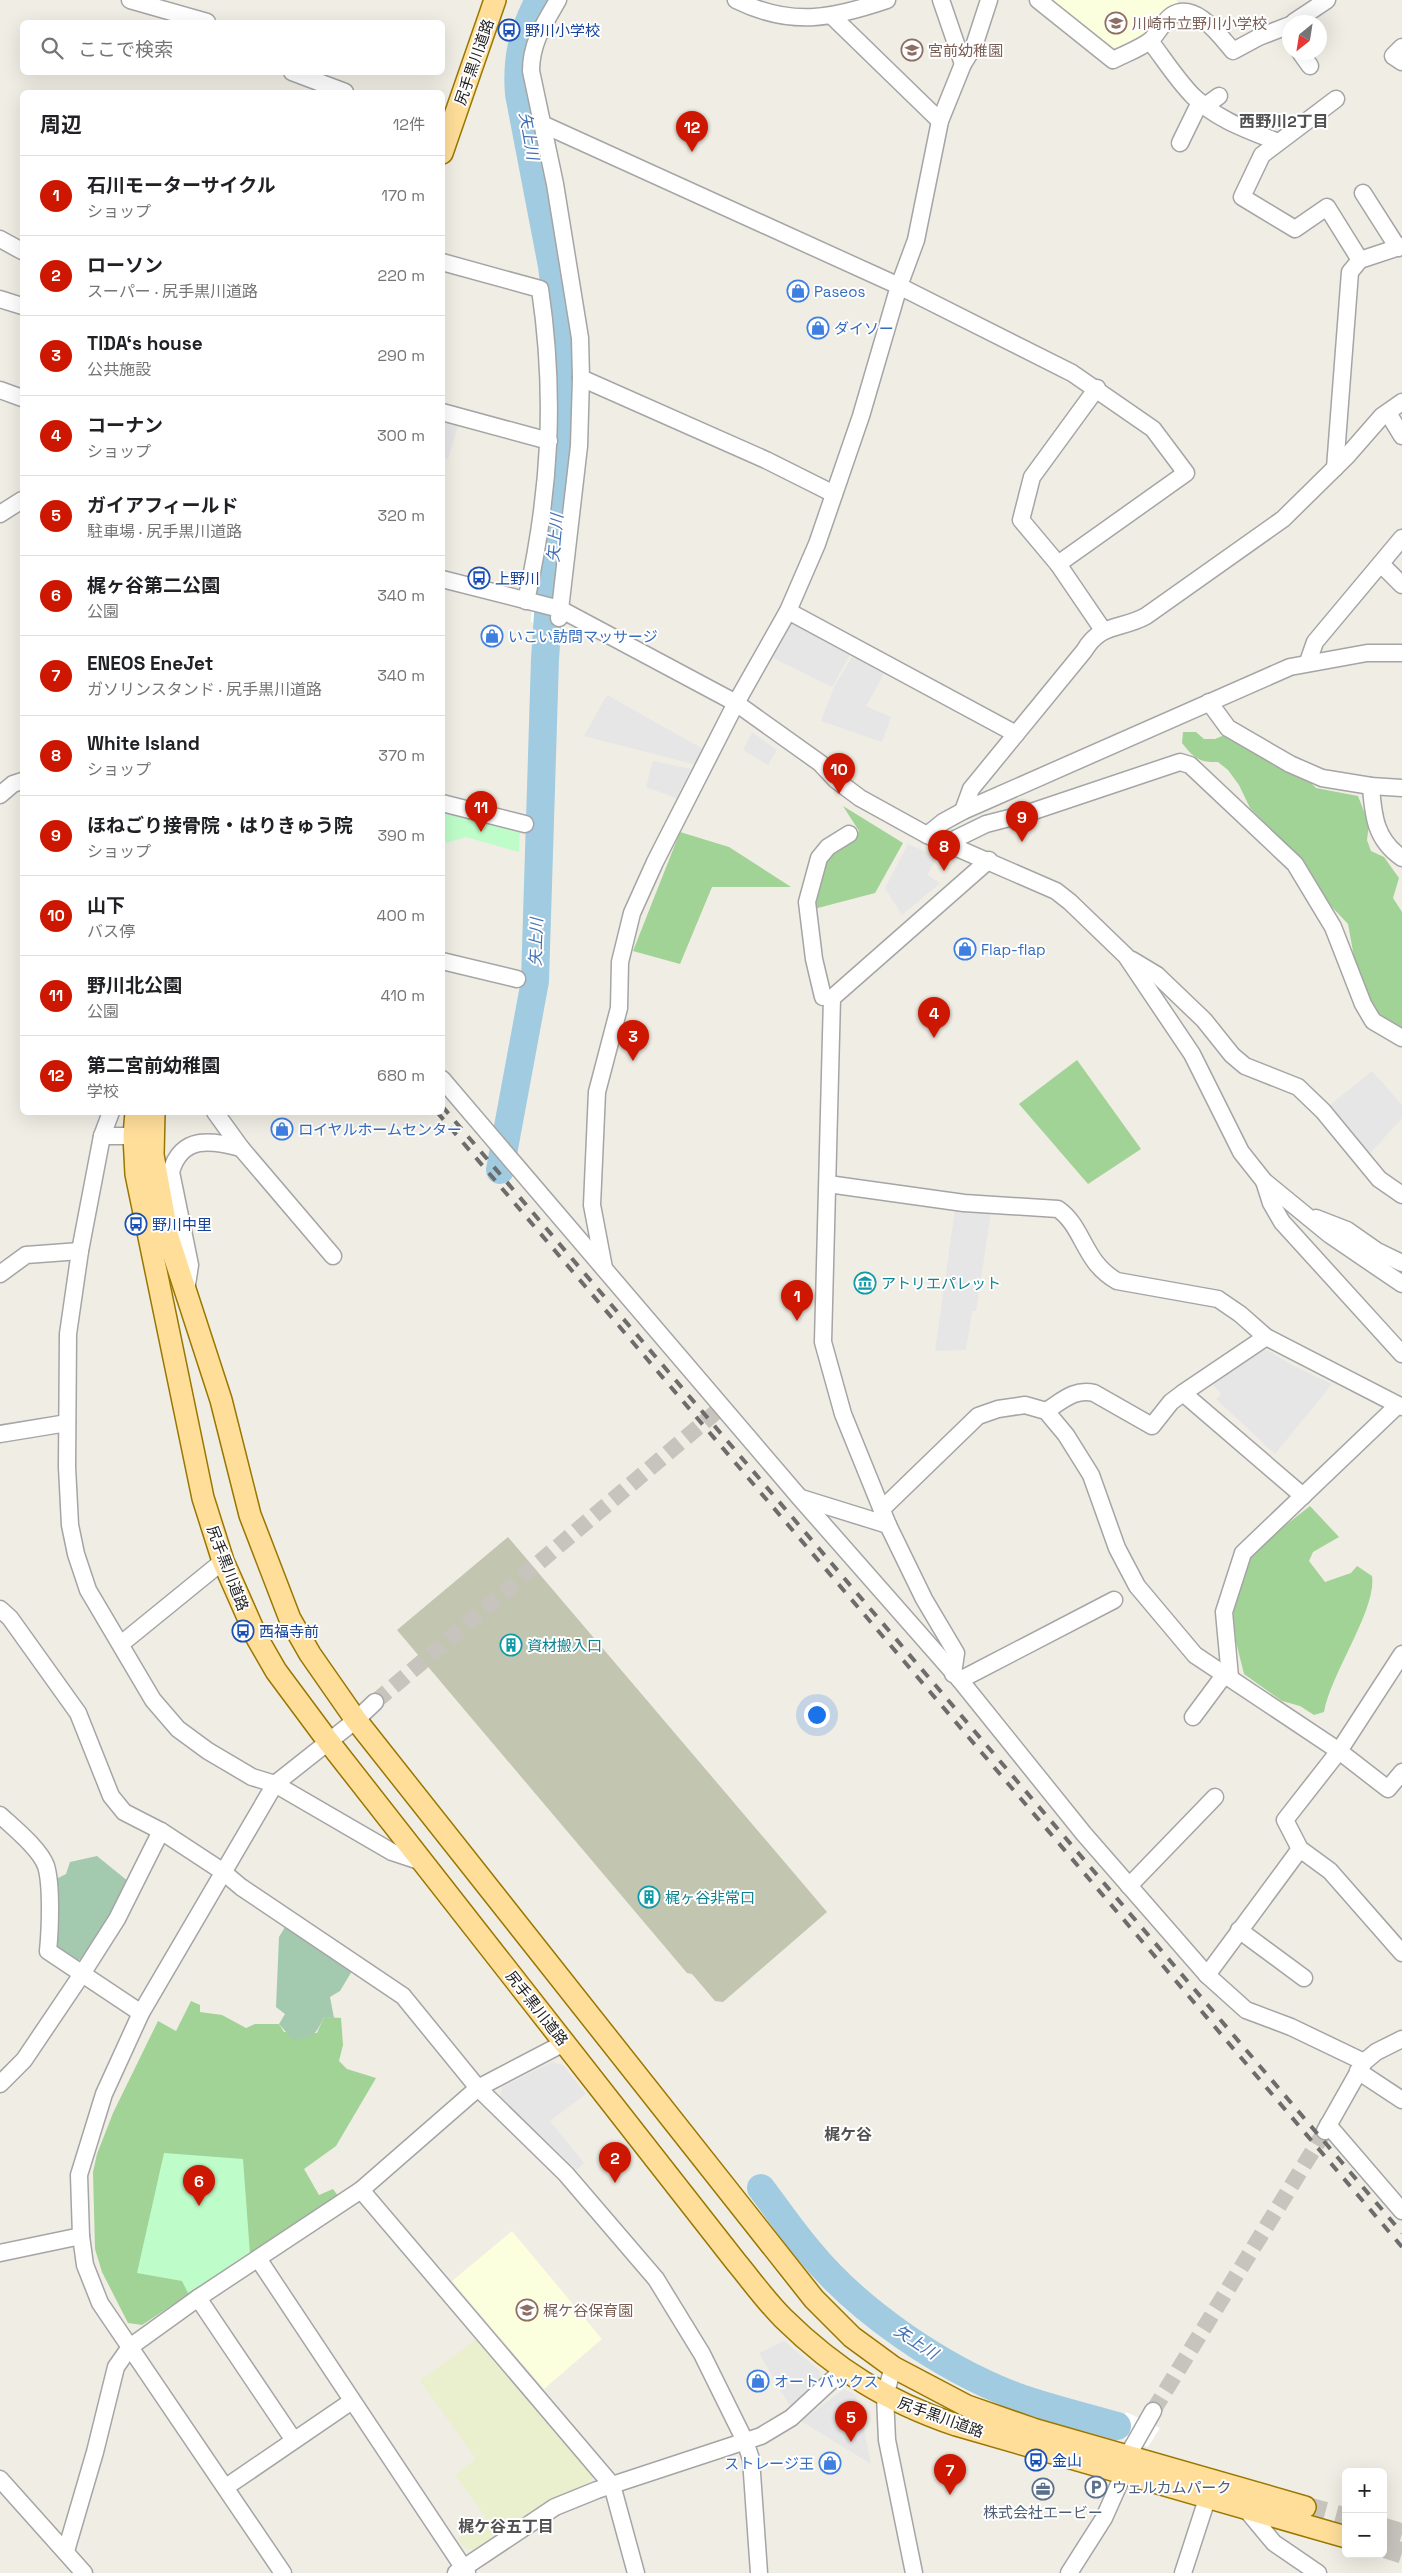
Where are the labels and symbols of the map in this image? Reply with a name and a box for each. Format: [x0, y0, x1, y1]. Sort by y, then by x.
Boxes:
school or university icon: 川崎市立野川小学校 [1104, 11, 1128, 35]
place label: 川崎市立野川小学校 [1132, 14, 1267, 33]
north arrow [1282, 15, 1327, 60]
street label: 尻手黒川道路 [450, 16, 498, 108]
bus stop icon: 野川小学校 [497, 18, 521, 42]
place label: 野川小学校 [525, 21, 600, 40]
school or university icon: 宮前幼稚園 [900, 38, 924, 62]
place label: 宮前幼稚園 [928, 41, 1003, 60]
water label: 矢上川 [514, 111, 544, 163]
pin: 12 [676, 111, 708, 152]
district label: 西野川2丁目 [1239, 111, 1329, 132]
shop icon: Paseos [786, 279, 810, 303]
place label: Paseos [814, 282, 865, 301]
shop icon: ダイソー [806, 316, 830, 340]
place label: ダイソー [834, 319, 894, 338]
water label: 矢上川 [542, 511, 568, 563]
bus stop icon: 上野川 [467, 566, 491, 590]
place label: 上野川 [495, 569, 540, 588]
shop icon: いこい訪問マッサージ [480, 624, 504, 648]
place label: いこい訪問マッサージ [508, 627, 658, 646]
pin: 10 [823, 753, 855, 794]
pin: 11 [465, 791, 497, 832]
pin: 9 [1006, 801, 1038, 842]
pin: 8 [928, 830, 960, 871]
water label: 矢上川 [525, 916, 547, 966]
shop icon: Flap-flap [953, 937, 977, 961]
place label: Flap-flap [981, 940, 1046, 959]
pin: 4 [918, 997, 950, 1038]
pin: 3 [617, 1020, 649, 1061]
shop icon: ロイヤルホームセンター [270, 1117, 294, 1141]
place label: ロイヤルホームセンター [298, 1120, 462, 1139]
bus stop icon: 野川中里 [124, 1212, 148, 1236]
place label: 野川中里 [152, 1215, 212, 1234]
museum icon: アトリエパレット [853, 1271, 877, 1295]
place label: アトリエパレット [881, 1274, 1001, 1293]
pin: 1 [781, 1280, 813, 1321]
street label: 尻手黒川道路 [203, 1523, 253, 1613]
bus stop icon: 西福寺前 [231, 1619, 255, 1643]
place label: 西福寺前 [259, 1622, 319, 1641]
building icon: 資材搬入口 [499, 1633, 523, 1657]
place label: 資材搬入口 [527, 1636, 602, 1655]
your location [804, 1702, 830, 1728]
building icon: 梶ヶ谷非常口 [637, 1885, 661, 1909]
place label: 梶ヶ谷非常口 [665, 1888, 755, 1907]
street label: 尻手黒川道路 [502, 1967, 572, 2049]
district label: 梶ケ谷 [824, 2124, 872, 2145]
pin: 2 [599, 2142, 631, 2183]
pin: 6 [183, 2165, 215, 2206]
school or university icon: 梶ケ谷保育園 [515, 2298, 539, 2322]
place label: 梶ケ谷保育園 [543, 2301, 633, 2320]
water label: 矢上川 [890, 2320, 944, 2365]
shop icon: オートバックス [746, 2369, 770, 2393]
place label: オートバックス [774, 2372, 879, 2391]
street label: 尻手黒川道路 [895, 2393, 987, 2441]
pin: 5 [835, 2401, 867, 2442]
bus stop icon: 金山 [1024, 2448, 1048, 2472]
shop icon: ストレージ王 [818, 2451, 842, 2475]
place label: 金山 [1052, 2451, 1082, 2470]
place label: ストレージ王 [724, 2454, 814, 2473]
pin: 7 [934, 2454, 966, 2495]
parking icon: ウェルカムパーク [1084, 2475, 1108, 2499]
office icon: 株式会社エービー [1031, 2477, 1055, 2501]
place label: ウェルカムパーク [1112, 2478, 1232, 2497]
place label: 株式会社エービー [983, 2503, 1103, 2522]
district label: 梶ケ谷五丁目 [458, 2516, 554, 2537]

